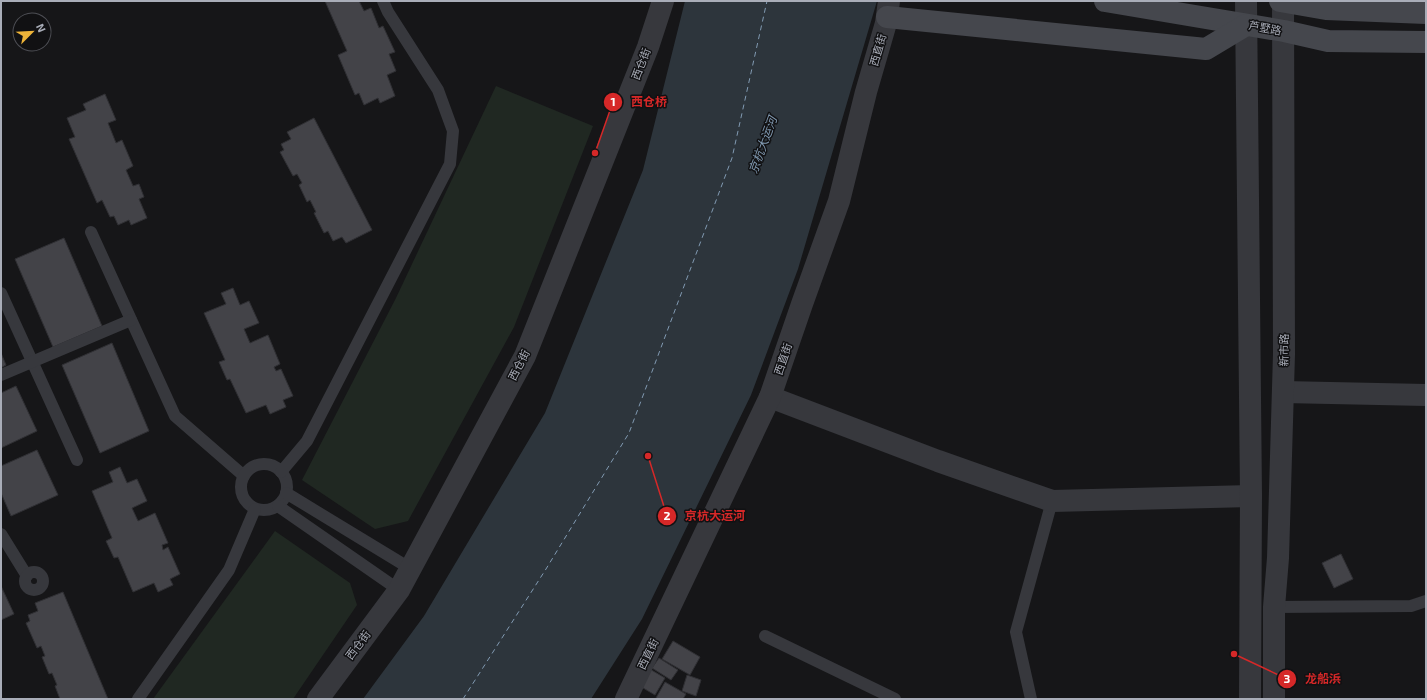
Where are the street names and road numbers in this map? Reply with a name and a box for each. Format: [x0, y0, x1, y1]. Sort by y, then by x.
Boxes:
street label: 芦墅路 [1248, 18, 1282, 37]
street label: 西直街 [867, 32, 888, 68]
street label: 西仓街 [629, 46, 653, 82]
street label: 新市路 [1277, 333, 1290, 367]
street label: 西直街 [771, 341, 794, 377]
street label: 西仓街 [505, 347, 532, 382]
street label: 西仓街 [342, 628, 373, 662]
street label: 西直街 [634, 636, 661, 671]

